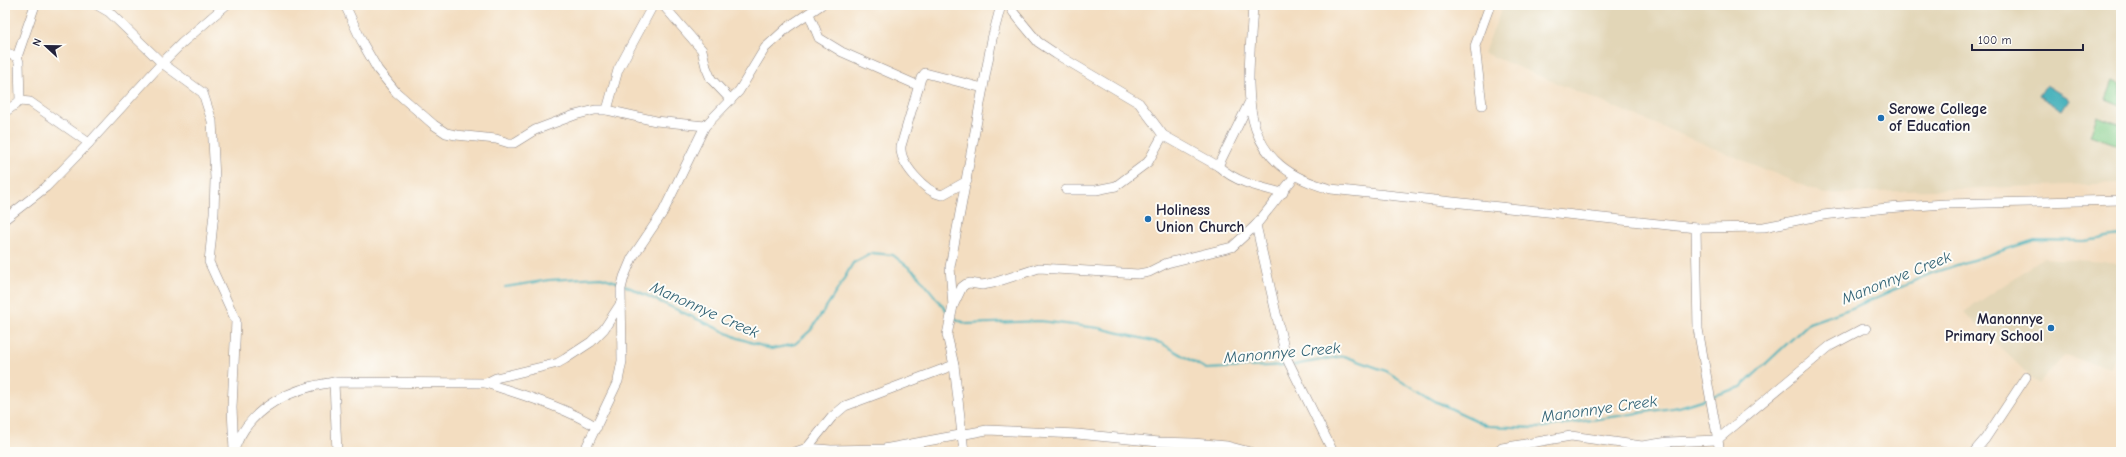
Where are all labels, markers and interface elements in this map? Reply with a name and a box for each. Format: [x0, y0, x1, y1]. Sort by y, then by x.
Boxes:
north arrow [26, 26, 66, 66]
scale bar [1972, 26, 2083, 52]
text: 100 m [1978, 33, 2011, 47]
text: N [30, 37, 45, 48]
place label: Serowe College of Education [1889, 100, 1987, 135]
marker: Serowe College of Education [1876, 113, 1886, 123]
place label: Holiness Union Church [1156, 201, 1244, 236]
marker: Holiness Union Church [1143, 214, 1153, 224]
water label: Manonnye Creek [1838, 248, 1954, 309]
water label: Manonnye Creek [647, 278, 762, 342]
place label: Manonnye Primary School [1945, 310, 2043, 345]
marker: Manonnye Primary School [2046, 323, 2056, 333]
water label: Manonnye Creek [1222, 339, 1341, 367]
water label: Manonnye Creek [1539, 392, 1658, 426]

